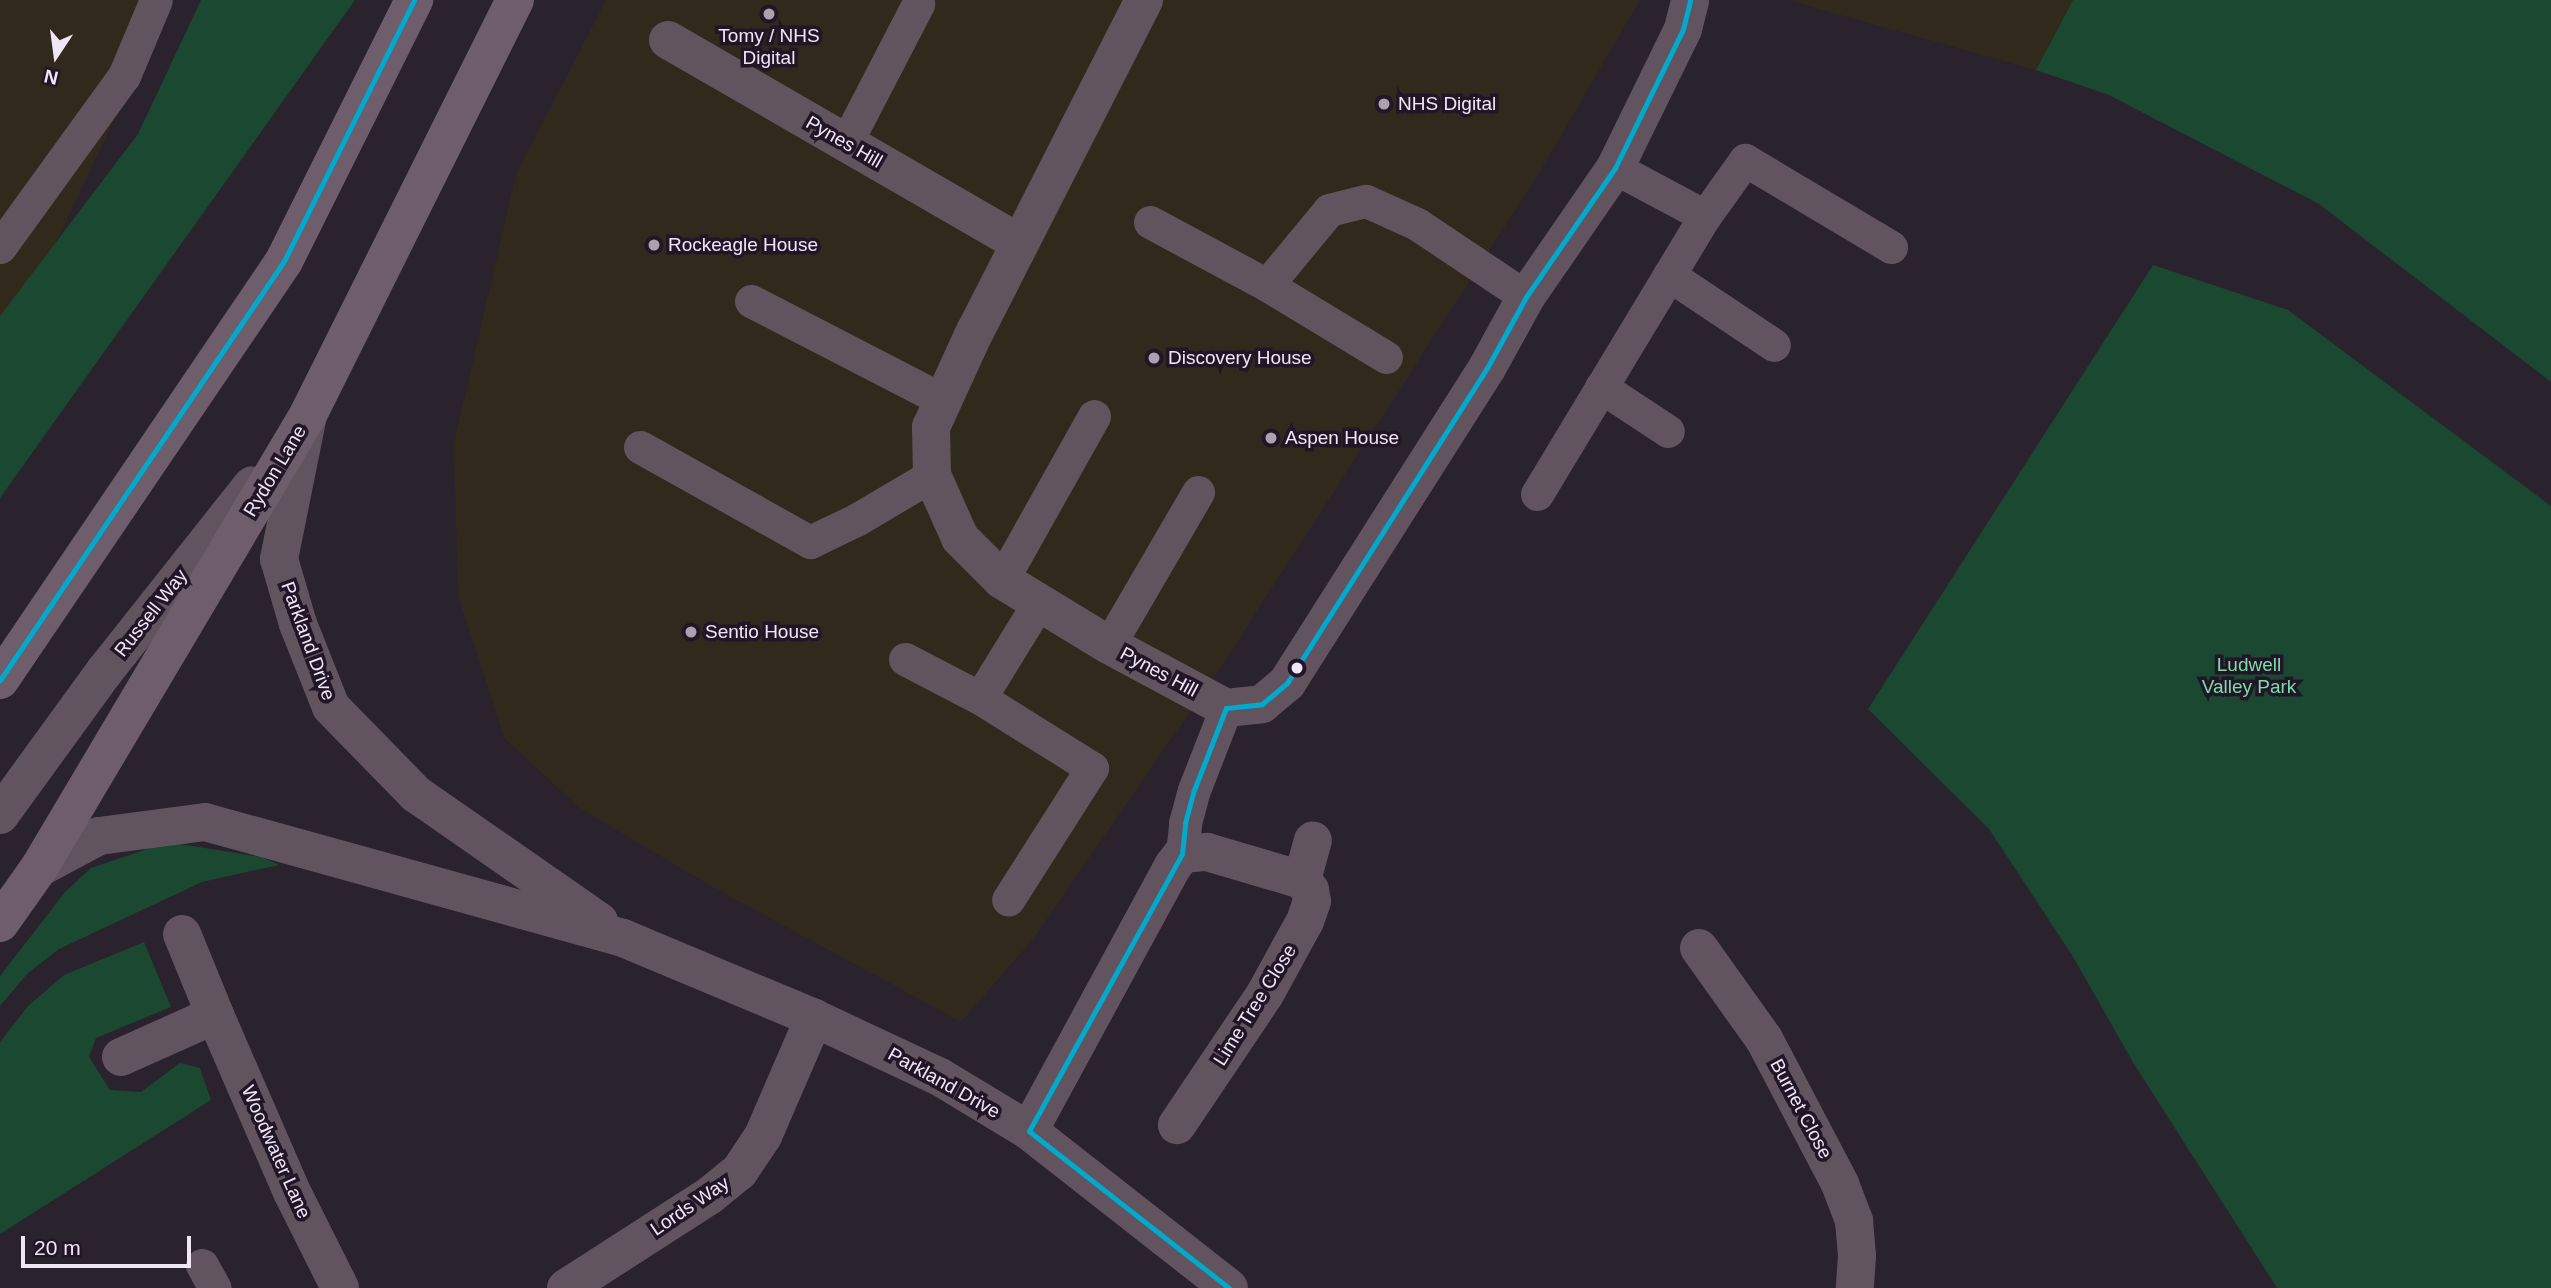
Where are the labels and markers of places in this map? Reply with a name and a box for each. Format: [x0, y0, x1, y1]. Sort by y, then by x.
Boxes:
marker: Tomy / NHS Digital [761, 6, 777, 22]
place label: Tomy / NHS Digital [718, 25, 820, 69]
place label: NHS Digital [1398, 93, 1496, 115]
marker: NHS Digital [1376, 96, 1392, 112]
place label: Rockeagle House [668, 234, 818, 256]
marker: Rockeagle House [646, 237, 662, 253]
place label: Discovery House [1168, 347, 1312, 369]
marker: Discovery House [1146, 350, 1162, 366]
place label: Aspen House [1285, 427, 1399, 449]
marker: Aspen House [1263, 430, 1279, 446]
place label: Sentio House [705, 621, 819, 643]
marker: Sentio House [683, 624, 699, 640]
unlabelled marker [1290, 661, 1304, 675]

